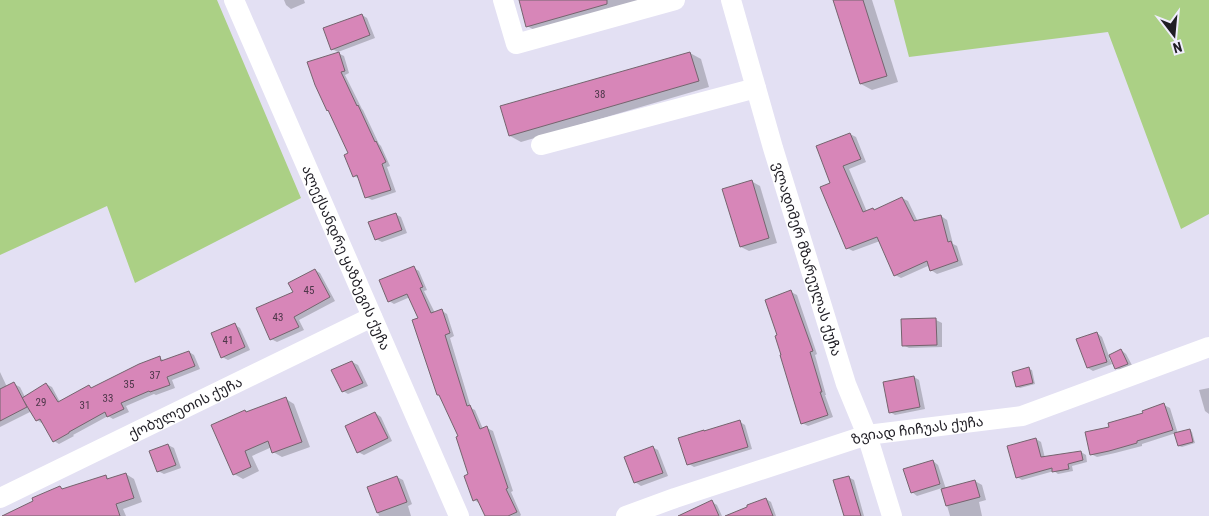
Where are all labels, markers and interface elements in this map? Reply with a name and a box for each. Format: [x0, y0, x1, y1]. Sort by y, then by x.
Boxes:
north arrow [1149, 10, 1199, 60]
text: N [1171, 39, 1184, 56]
house number: 38 [595, 88, 605, 101]
street label: ვლადიმერ მზარეულას ქუჩა [769, 160, 845, 358]
street label: ალექსანდრე ყაზბეგის ქუჩა [299, 163, 394, 353]
house number: 45 [304, 284, 314, 297]
house number: 43 [273, 311, 283, 324]
house number: 41 [223, 334, 233, 347]
house number: 37 [150, 369, 160, 382]
street label: ქობულეთის ქუჩა [126, 373, 245, 443]
house number: 35 [124, 378, 134, 391]
house number: 33 [103, 392, 113, 405]
house number: 29 [36, 396, 46, 409]
house number: 31 [80, 399, 90, 412]
street label: ზვიად ჩიჩუას ქუჩა [850, 413, 984, 448]

